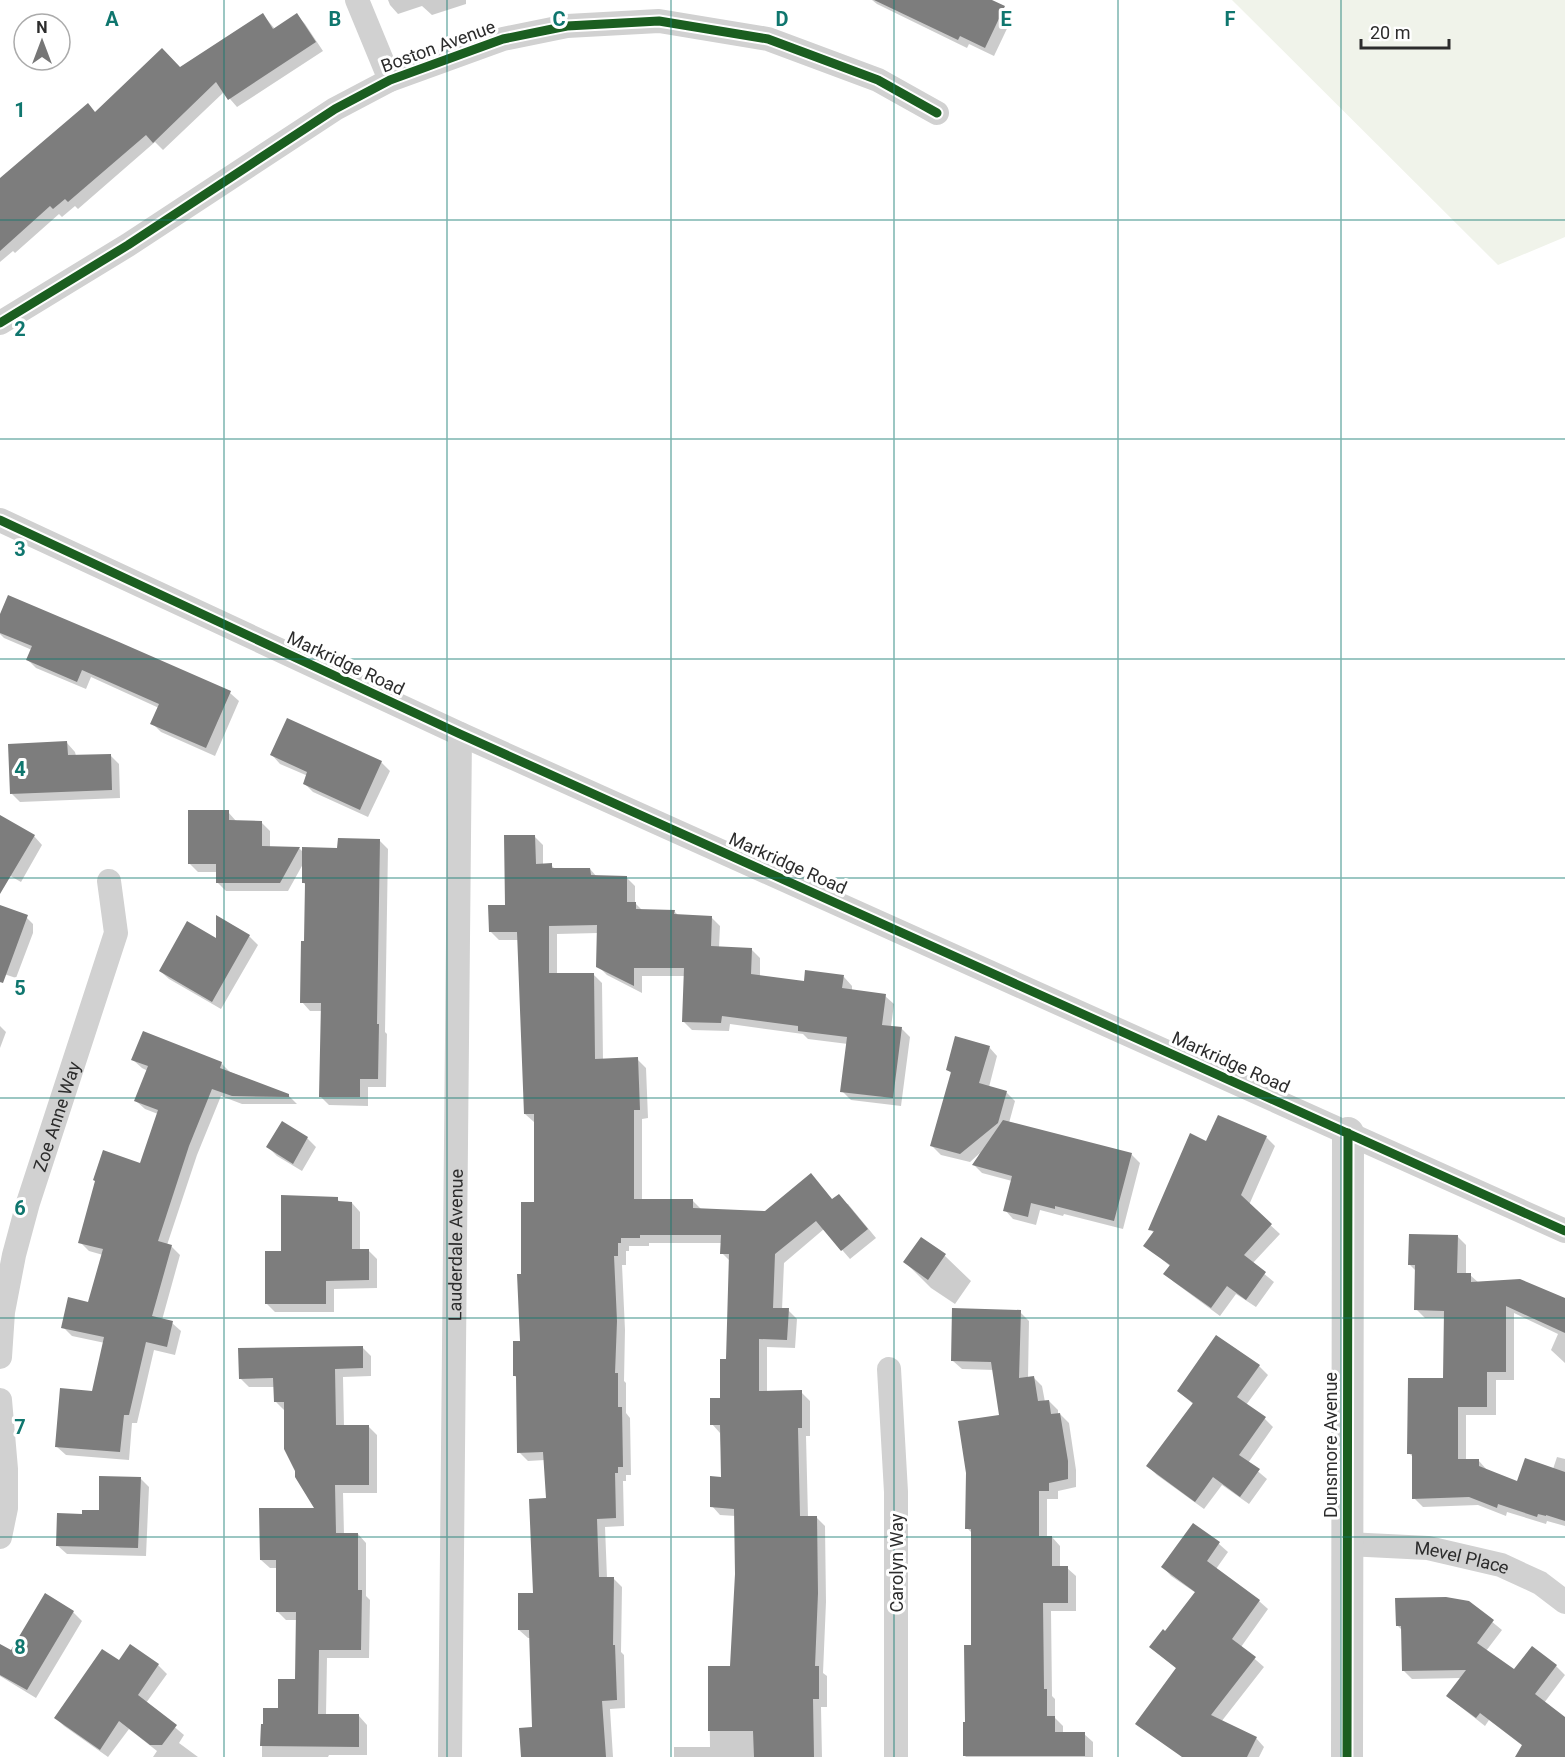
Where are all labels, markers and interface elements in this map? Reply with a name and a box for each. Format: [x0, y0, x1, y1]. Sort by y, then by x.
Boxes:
text: A [105, 7, 119, 31]
text: B [329, 7, 341, 31]
text: C [552, 7, 566, 31]
text: D [776, 7, 789, 31]
text: E [1000, 7, 1012, 31]
text: F [1225, 7, 1236, 31]
north arrow [12, 12, 72, 72]
scale bar [1361, 12, 1450, 50]
street label: Boston Avenue [378, 16, 498, 76]
text: N [36, 18, 48, 37]
text: 20 m [1370, 22, 1410, 43]
text: 1 [14, 98, 26, 122]
text: 2 [14, 317, 26, 341]
text: 3 [14, 537, 26, 561]
street label: Markridge Road [284, 627, 408, 699]
text: 4 [14, 757, 26, 781]
street label: Markridge Road [726, 828, 850, 898]
text: 5 [14, 976, 26, 1000]
street label: Markridge Road [1169, 1027, 1293, 1097]
street label: Zoe Anne Way [28, 1058, 84, 1174]
street label: Lauderdale Avenue [444, 1169, 466, 1321]
text: 6 [14, 1196, 26, 1220]
street label: Dunsmore Avenue [1320, 1372, 1341, 1518]
text: 7 [14, 1415, 26, 1439]
street label: Carolyn Way [886, 1513, 907, 1612]
street label: Mevel Place [1414, 1537, 1513, 1578]
text: 8 [14, 1635, 26, 1659]

